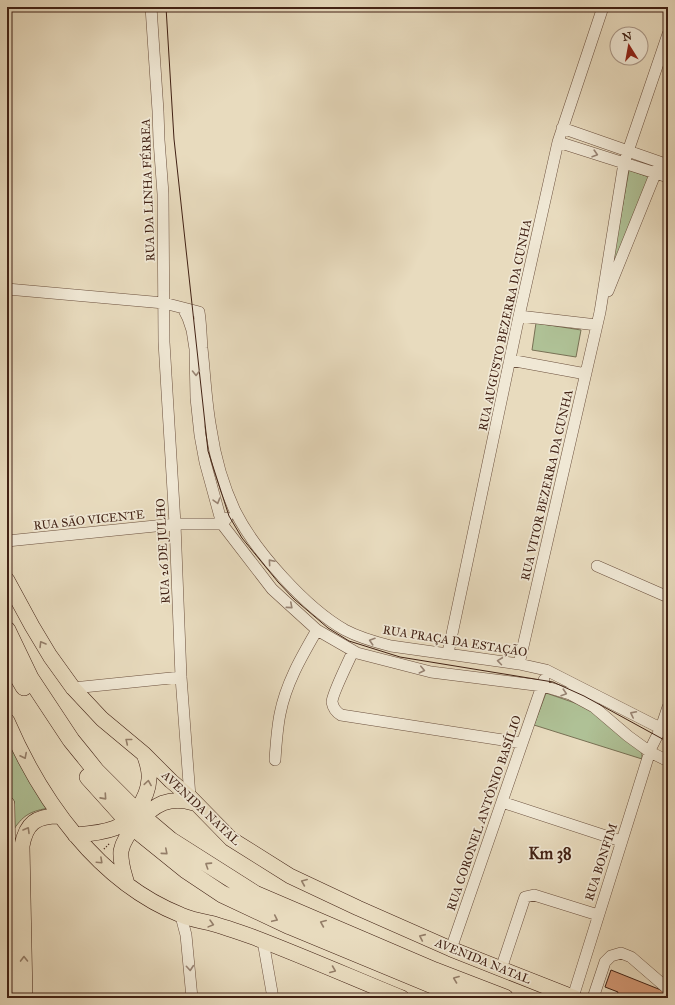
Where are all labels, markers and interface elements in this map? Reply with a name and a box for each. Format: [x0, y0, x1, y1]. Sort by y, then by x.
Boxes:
north arrow [609, 26, 649, 66]
text: N [621, 29, 634, 44]
street label: RUA DA LINHA FÉRREA [137, 118, 157, 262]
one-way arrow [592, 149, 599, 158]
street label: RUA AUGUSTO BEZERRA DA CUNHA [476, 218, 534, 432]
one-way arrow [192, 370, 200, 376]
street label: RUA VITOR BEZERRA DA CUNHA [518, 388, 576, 582]
one-way arrow [212, 497, 221, 504]
street label: RUA 26 DE JULHO [153, 498, 174, 604]
street label: RUA SÃO VICENTE [33, 506, 145, 533]
one-way arrow [268, 560, 275, 567]
one-way arrow [285, 601, 292, 608]
street label: RUA PRAÇA DA ESTAÇÃO [382, 622, 528, 659]
one-way arrow [369, 637, 376, 645]
one-way arrow [40, 641, 47, 648]
one-way arrow [497, 657, 504, 666]
one-way arrow [419, 665, 425, 673]
one-way arrow [560, 688, 567, 697]
one-way arrow [630, 711, 637, 719]
street label: RUA CORONEL ANTÔNIO BASÍLIO [442, 713, 524, 913]
one-way arrow [125, 738, 132, 745]
one-way arrow [19, 752, 26, 760]
street label: AVENIDA NATAL [158, 767, 243, 848]
one-way arrow [143, 780, 152, 786]
one-way arrow [100, 792, 107, 799]
street label: RUA BONFIM [582, 822, 620, 902]
one-way arrow [23, 827, 30, 834]
district label: Km 38 [528, 844, 572, 864]
one-way arrow [160, 847, 167, 854]
one-way arrow [95, 856, 103, 863]
one-way arrow [205, 862, 212, 869]
one-way arrow [301, 879, 309, 887]
one-way arrow [271, 914, 278, 922]
one-way arrow [208, 919, 215, 928]
one-way arrow [320, 919, 327, 927]
one-way arrow [419, 934, 427, 942]
street label: AVENIDA NATAL [432, 935, 533, 987]
one-way arrow [20, 956, 29, 962]
one-way arrow [186, 965, 195, 971]
one-way arrow [329, 965, 336, 973]
one-way arrow [452, 975, 459, 983]

